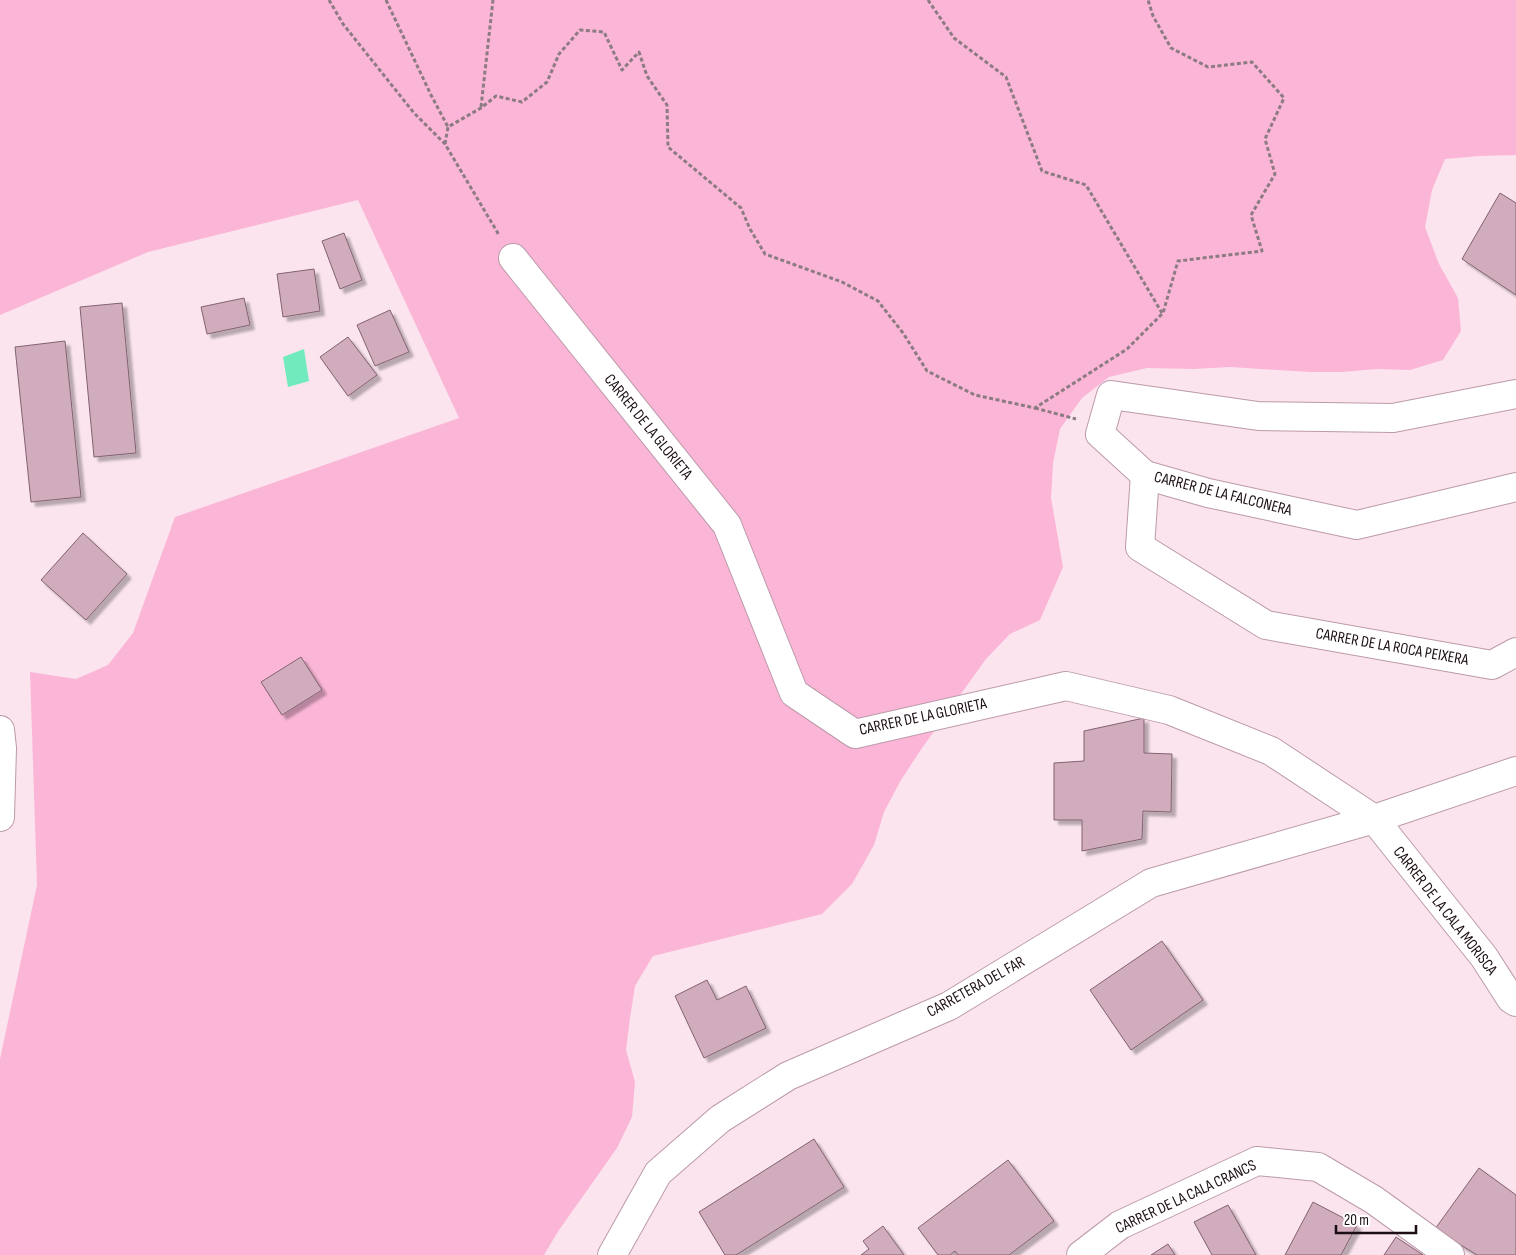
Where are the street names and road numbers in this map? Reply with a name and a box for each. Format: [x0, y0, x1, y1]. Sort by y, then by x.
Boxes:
street label: CARRER DE LA GLORIETA [600, 371, 696, 484]
street label: CARRER DE LA FALCONERA [1152, 468, 1294, 520]
street label: CARRER DE LA ROCA PEIXERA [1314, 624, 1470, 670]
street label: CARRER DE LA GLORIETA [858, 694, 989, 740]
street label: CARRER DE LA CALA MORISCA [1389, 843, 1501, 979]
street label: CARRETERA DEL FAR [924, 952, 1028, 1022]
street label: CARRER DE LA CALA CRANCS [1113, 1156, 1260, 1238]

